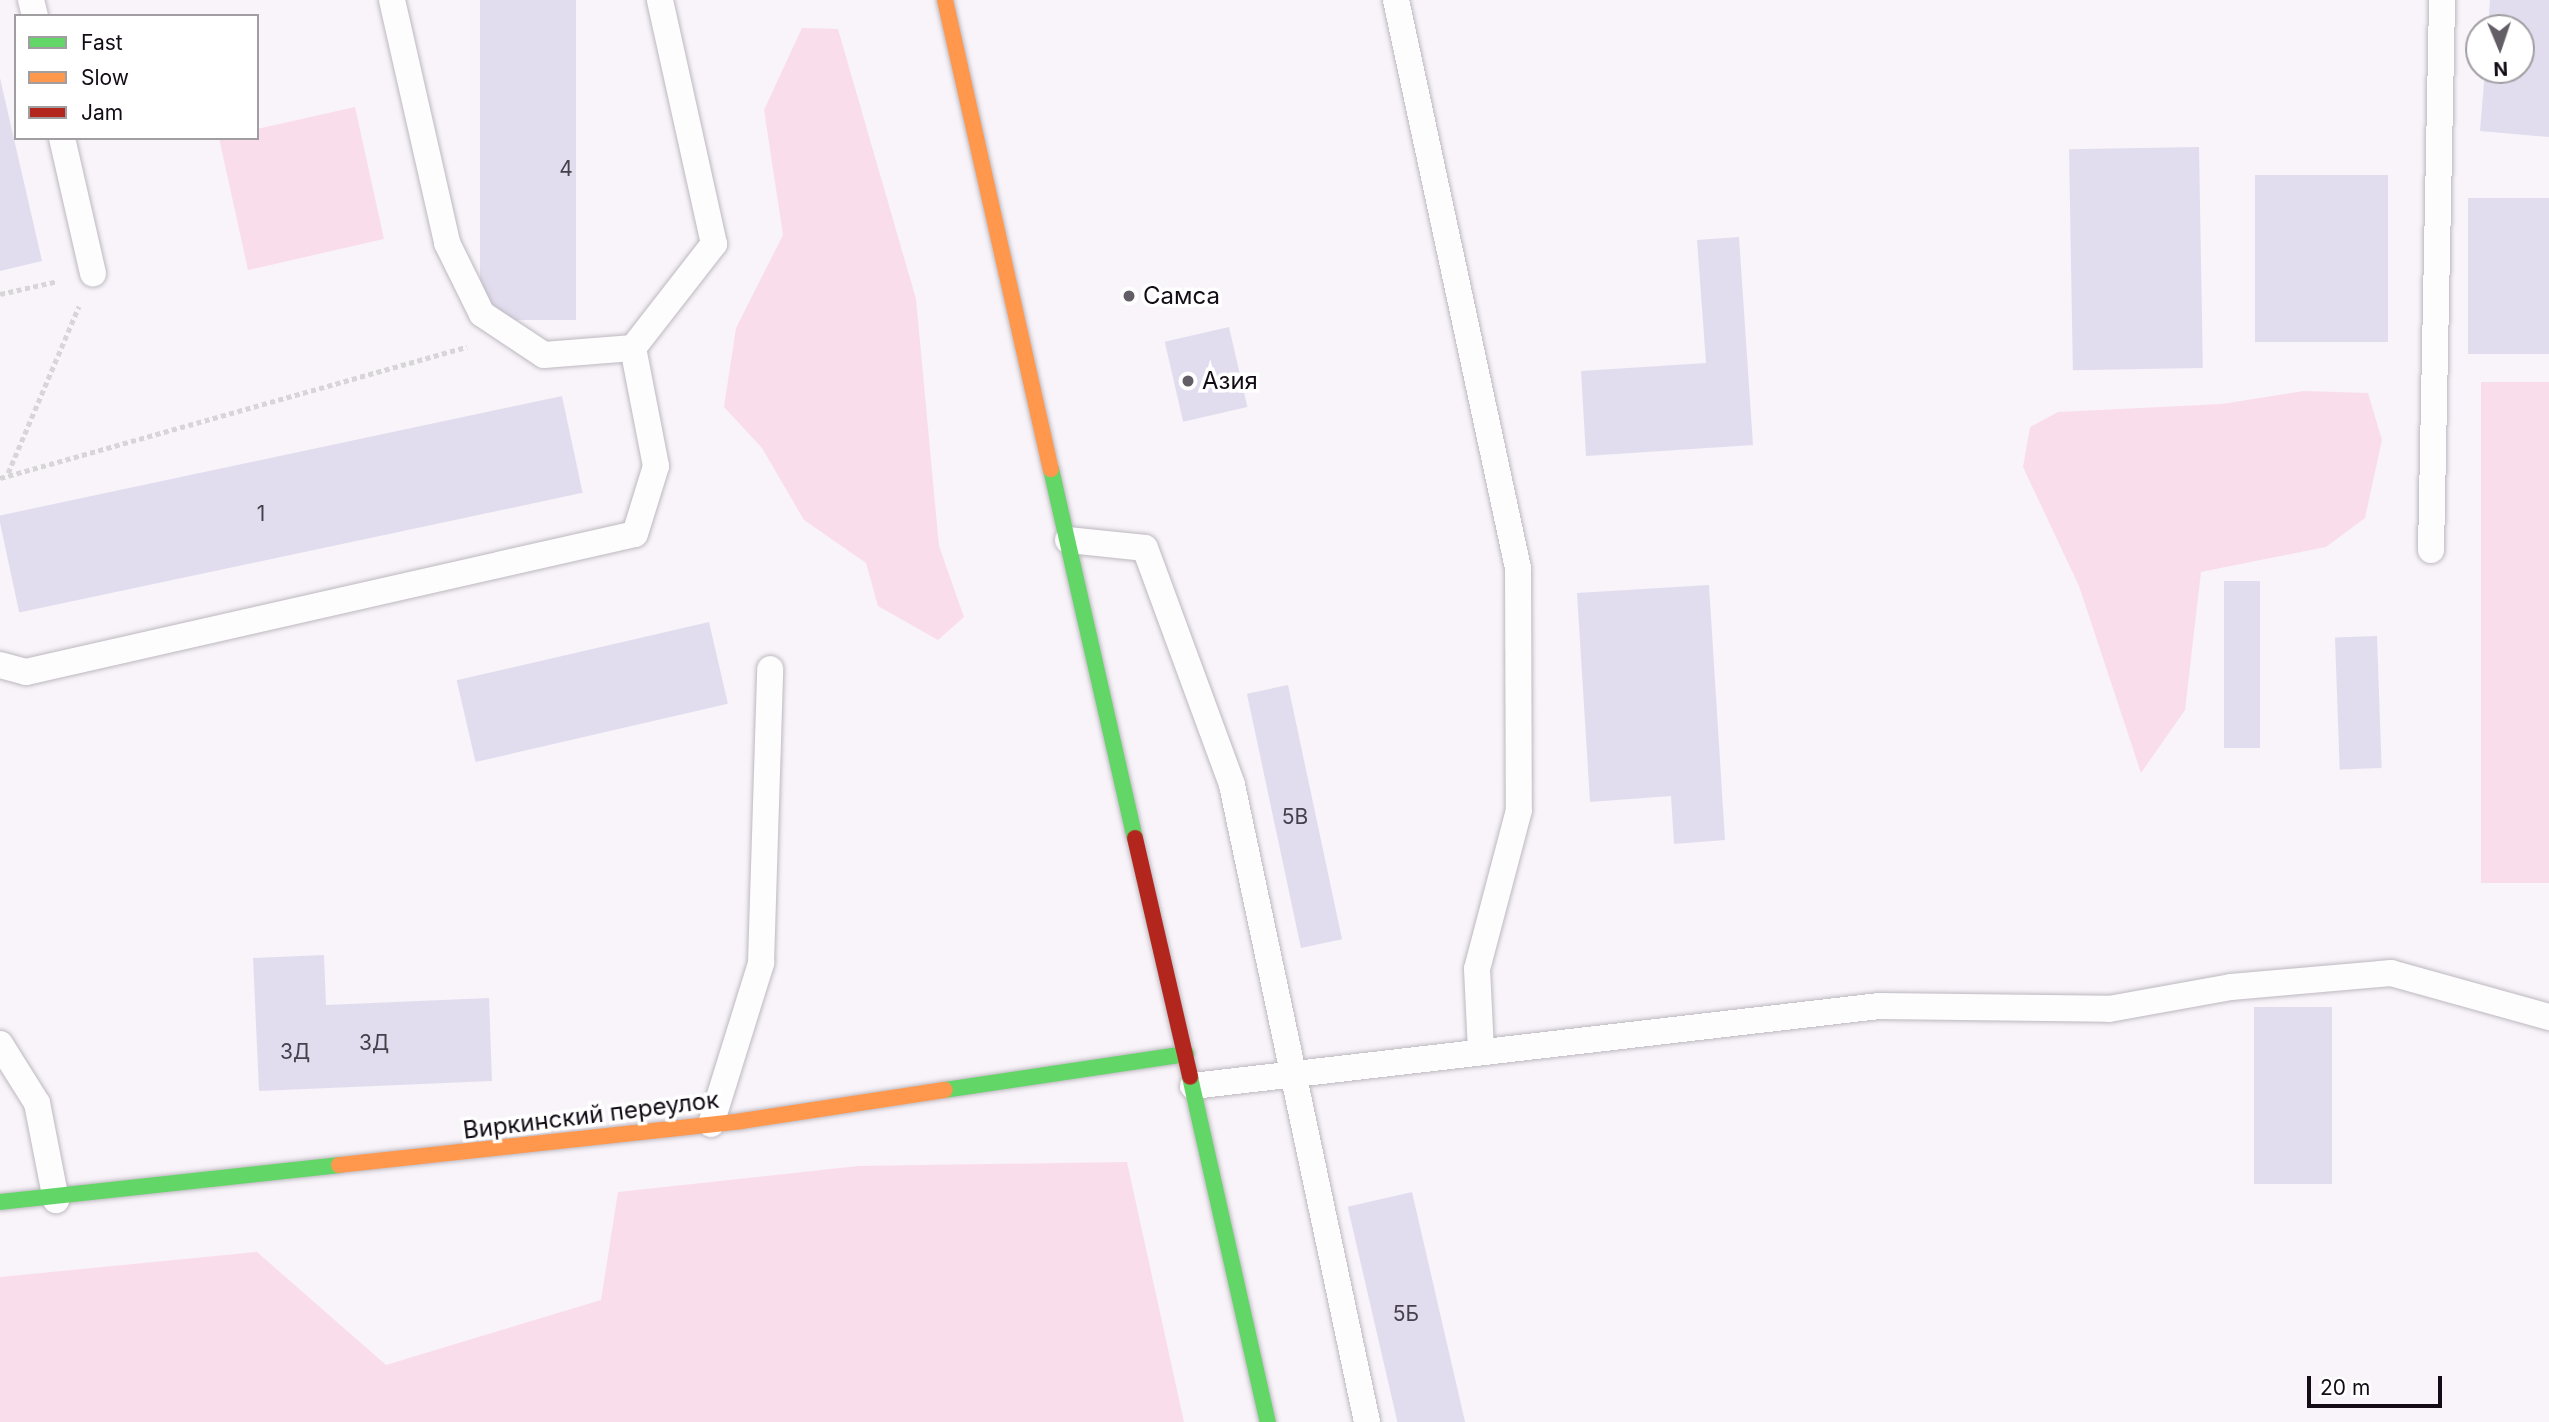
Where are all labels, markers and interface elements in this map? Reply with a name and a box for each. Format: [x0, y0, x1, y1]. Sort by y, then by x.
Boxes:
legend [14, 14, 259, 140]
north arrow [2465, 14, 2535, 84]
text: Fast [81, 30, 123, 55]
text: N [2493, 57, 2508, 80]
text: Slow [81, 65, 129, 90]
text: Jam [81, 100, 123, 125]
house number: 4 [559, 156, 573, 182]
place label: Самса [1143, 282, 1220, 310]
marker: Самса [1121, 288, 1137, 304]
place label: Азия [1202, 367, 1258, 395]
marker: Азия [1180, 373, 1196, 389]
house number: 1 [257, 501, 265, 527]
house number: 5В [1282, 804, 1308, 830]
house number: 3Д [359, 1030, 389, 1056]
house number: 3Д [280, 1039, 310, 1065]
street label: Виркинский переулок [461, 1085, 721, 1145]
house number: 5Б [1393, 1301, 1419, 1327]
scale bar [2311, 1362, 2446, 1406]
text: 20 m [2320, 1375, 2370, 1400]

